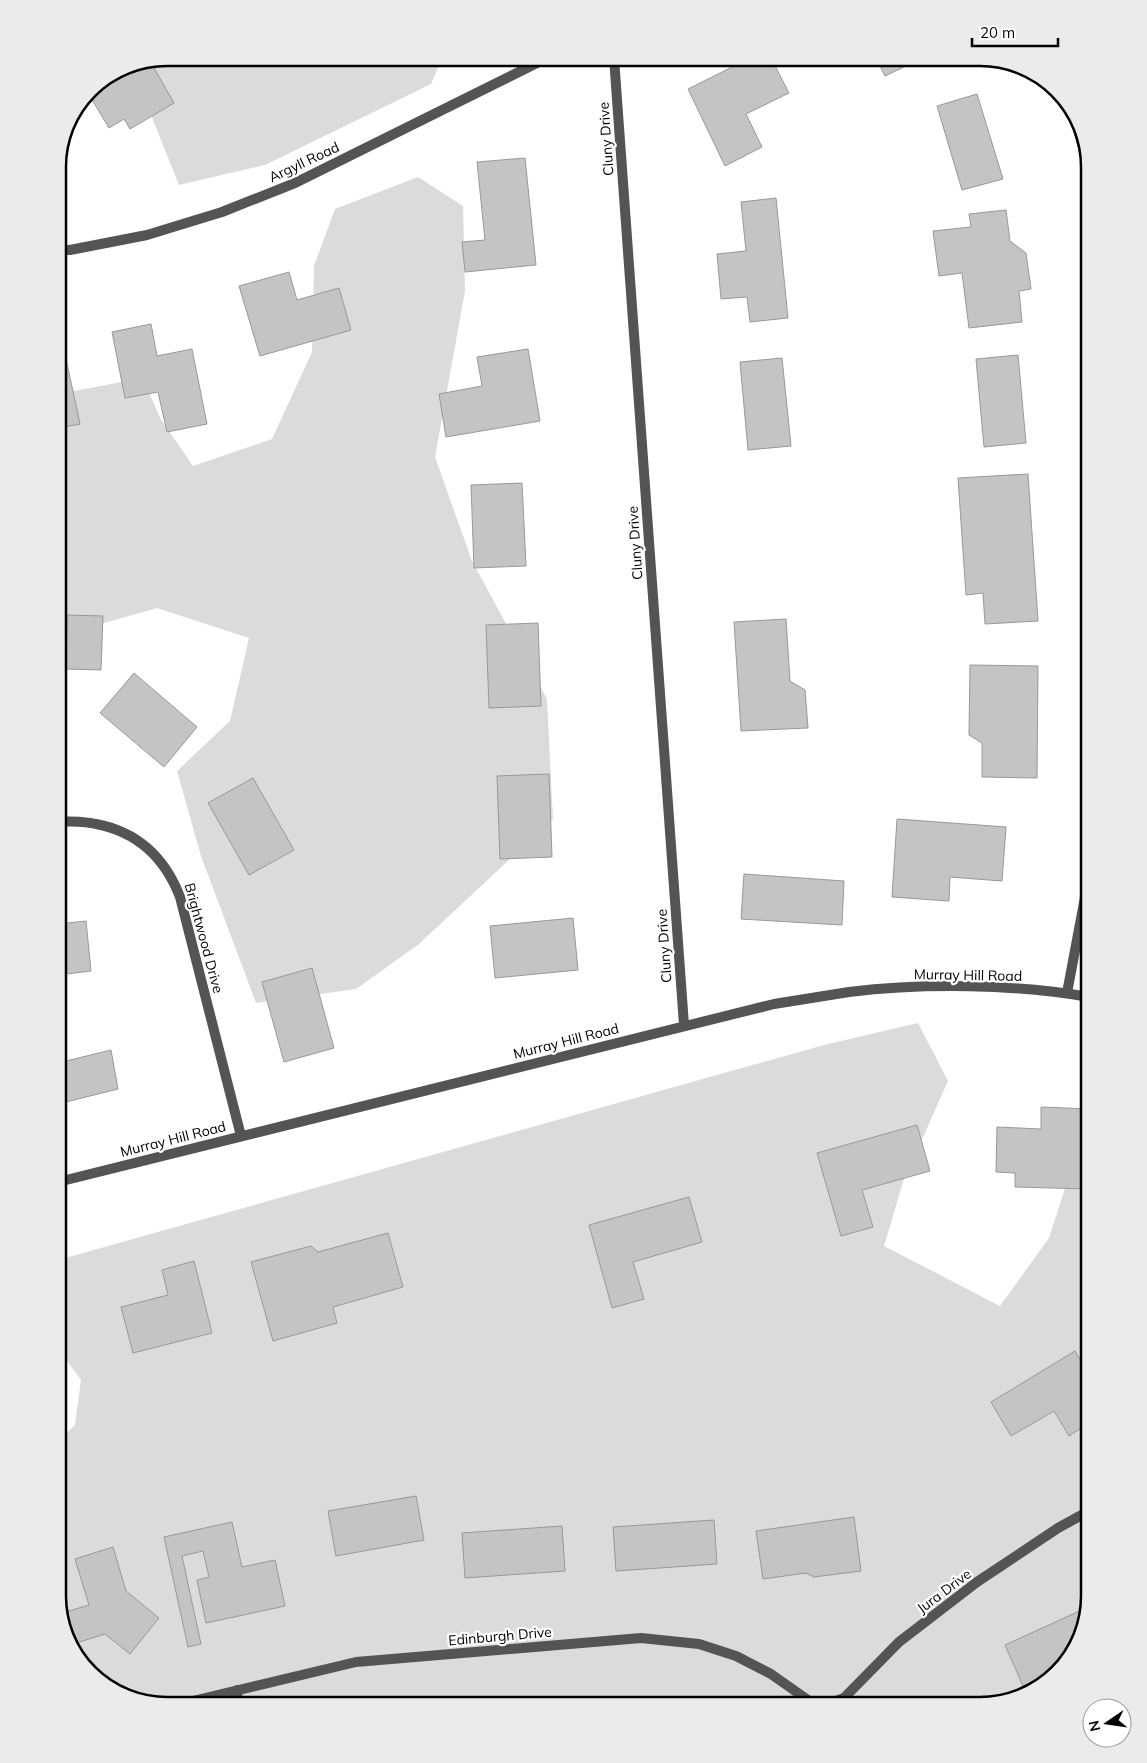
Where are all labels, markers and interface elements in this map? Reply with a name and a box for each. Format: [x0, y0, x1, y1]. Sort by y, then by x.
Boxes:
scale bar [972, 15, 1058, 47]
text: 20 m [980, 23, 1015, 42]
street label: Cluny Drive [594, 101, 618, 177]
street label: Argyll Road [266, 138, 342, 186]
street label: Cluny Drive [623, 505, 647, 581]
street label: Brightwood Drive [181, 881, 227, 995]
street label: Cluny Drive [652, 908, 676, 984]
street label: Murray Hill Road [914, 965, 1022, 985]
street label: Murray Hill Road [511, 1019, 621, 1063]
street label: Murray Hill Road [118, 1117, 228, 1161]
street label: Jura Drive [913, 1565, 975, 1617]
street label: Edinburgh Drive [448, 1623, 552, 1649]
north arrow [1082, 1698, 1132, 1748]
text: N [1084, 1719, 1104, 1733]

